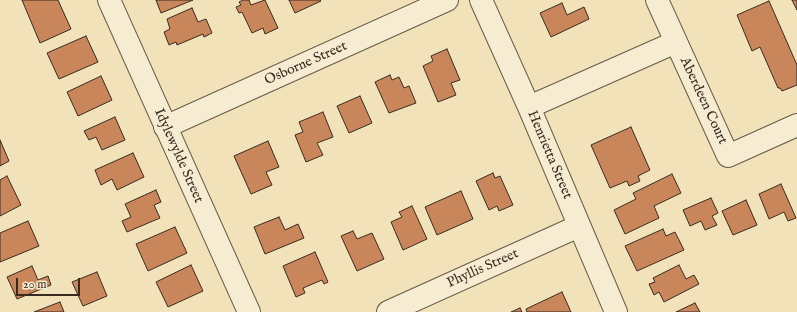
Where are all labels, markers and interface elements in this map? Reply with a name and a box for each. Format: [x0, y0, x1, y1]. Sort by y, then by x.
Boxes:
street label: Osborne Street [262, 38, 350, 90]
street label: Aberdeen Court [676, 55, 730, 147]
street label: Idylewylde Street [150, 106, 206, 206]
street label: Henrietta Street [523, 108, 575, 202]
street label: Phyllis Street [445, 246, 521, 292]
scale bar [18, 270, 82, 296]
text: 20 m [23, 277, 46, 292]

